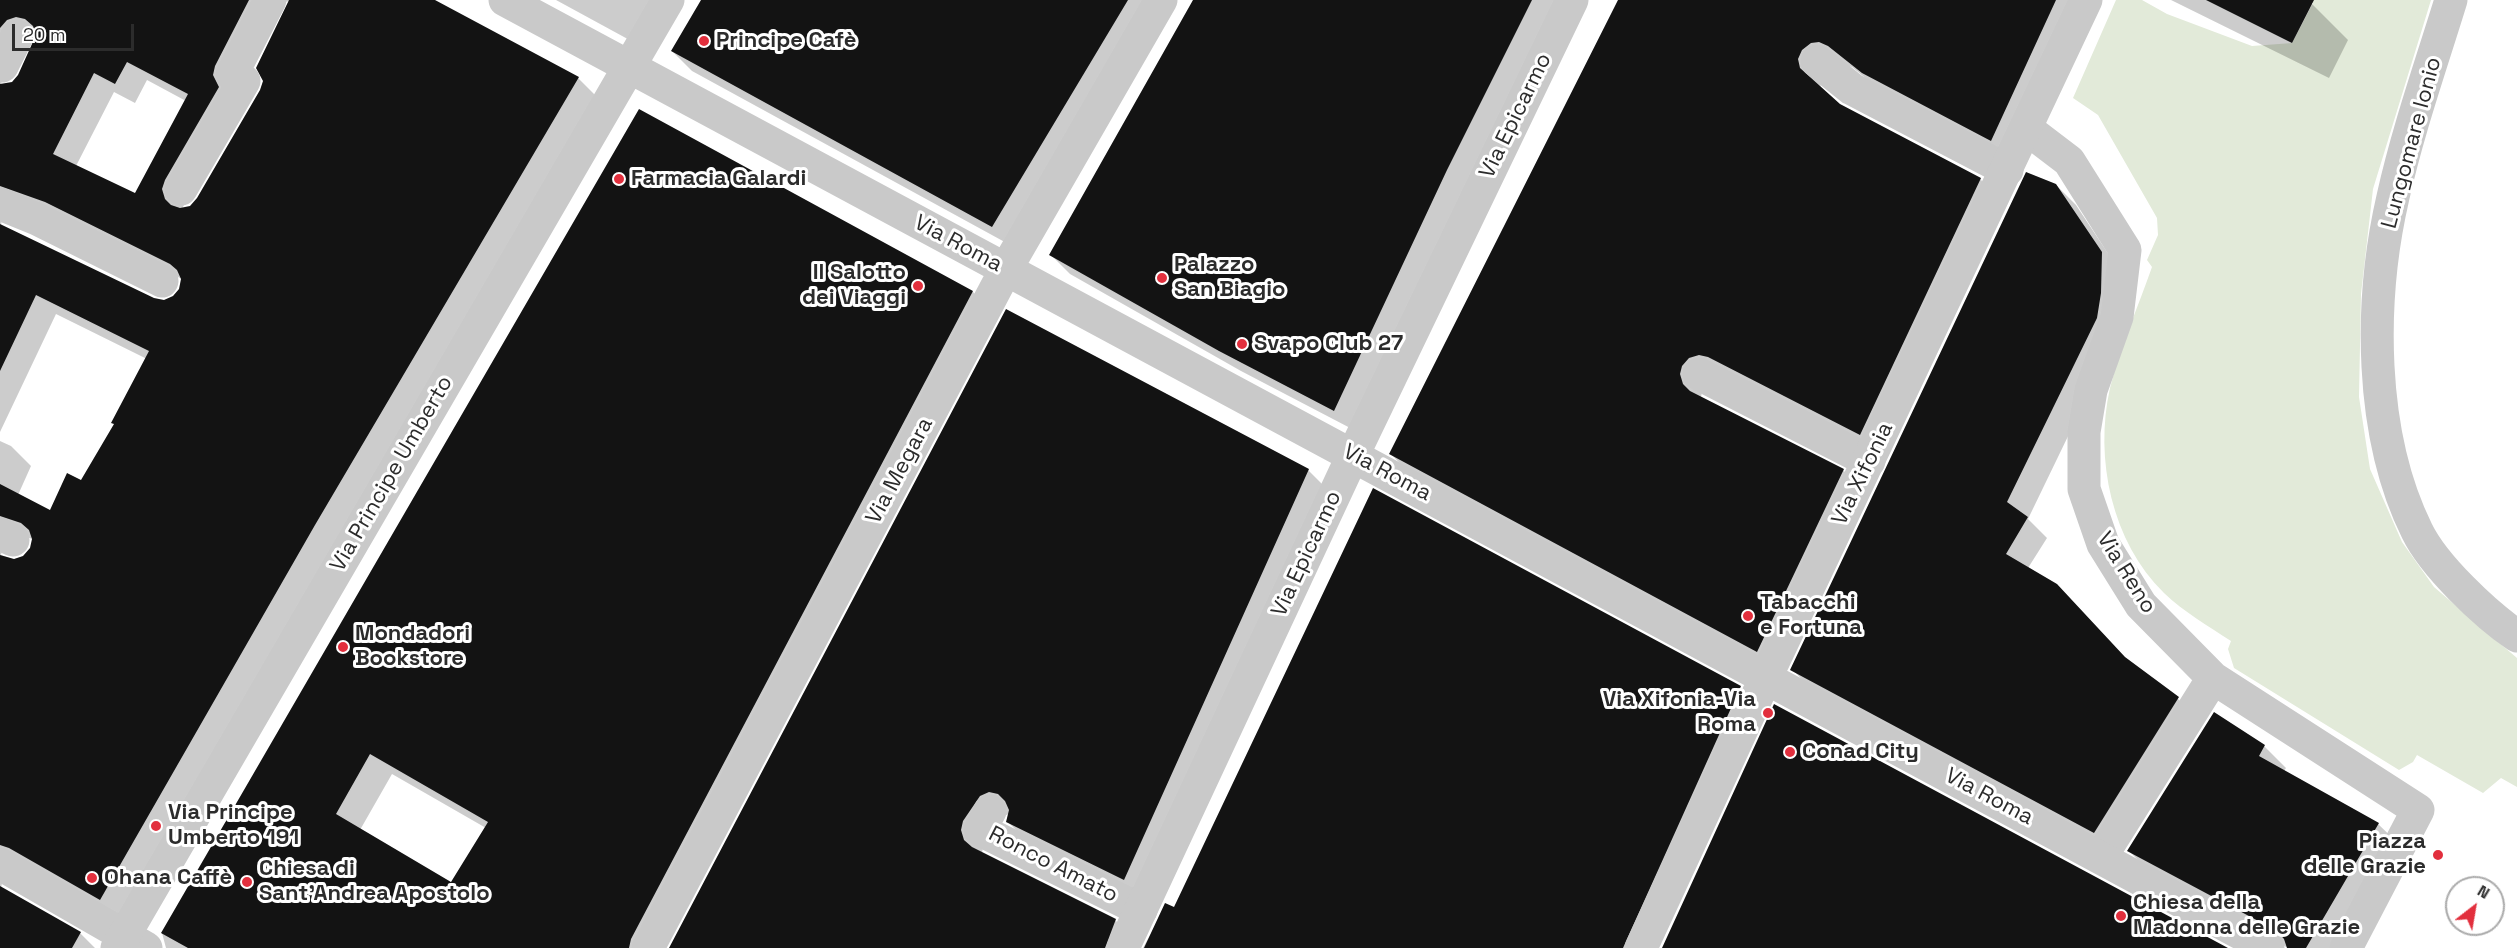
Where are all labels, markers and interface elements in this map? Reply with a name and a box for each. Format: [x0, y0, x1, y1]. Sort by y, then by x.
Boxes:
scale bar [15, 12, 136, 50]
text: 20 m [23, 23, 66, 46]
place label: Principe Cafè [716, 28, 856, 54]
marker: Principe Cafè [697, 34, 711, 48]
street label: Via Epicarmo [1474, 49, 1558, 183]
street label: Lungomare Ionio [2376, 54, 2448, 232]
place label: Farmacia Galardi [631, 166, 806, 192]
marker: Farmacia Galardi [612, 172, 626, 186]
street label: Via Roma [909, 210, 1007, 278]
place label: Palazzo San Biagio [1174, 252, 1285, 304]
place label: Il Salotto dei Viaggi [802, 260, 906, 312]
marker: Palazzo San Biagio [1155, 271, 1169, 285]
marker: Il Salotto dei Viaggi [911, 279, 925, 293]
place label: Svapo Club 27 [1254, 331, 1403, 357]
marker: Svapo Club 27 [1235, 337, 1249, 351]
street label: Via Principe Umberto [325, 371, 459, 577]
street label: Via Megara [861, 413, 939, 529]
street label: Via Xifonia [1827, 418, 1899, 530]
street label: Via Roma [1338, 439, 1436, 507]
street label: Via Epicarmo [1266, 487, 1348, 621]
street label: Via Reno [2091, 527, 2161, 619]
place label: Tabacchi e Fortuna [1760, 590, 1862, 642]
marker: Tabacchi e Fortuna [1741, 609, 1755, 623]
place label: Mondadori Bookstore [355, 621, 470, 672]
marker: Mondadori Bookstore [336, 640, 350, 654]
place label: Via Xifonia-Via Roma [1603, 687, 1756, 738]
marker: Via Xifonia-Via Roma [1761, 706, 1775, 720]
place label: Conad City [1802, 739, 1919, 765]
marker: Conad City [1783, 745, 1797, 759]
street label: Via Roma [1940, 763, 2038, 831]
place label: Via Principe Umberto 191 [168, 800, 299, 852]
marker: Via Principe Umberto 191 [149, 819, 163, 833]
street label: Ronco Amato [984, 821, 1122, 909]
place label: Piazza delle Grazie [2304, 829, 2426, 880]
marker: Piazza delle Grazie [2431, 848, 2445, 862]
place label: Chiesa di Sant'Andrea Apostolo [259, 856, 490, 908]
place label: Ohana Caffè [104, 865, 232, 891]
marker: Ohana Caffè [85, 871, 99, 885]
marker: Chiesa di Sant'Andrea Apostolo [240, 875, 254, 889]
north arrow [2445, 876, 2505, 936]
text: N [2473, 880, 2494, 904]
place label: Chiesa della Madonna delle Grazie [2133, 890, 2360, 942]
marker: Chiesa della Madonna delle Grazie [2114, 909, 2128, 923]

